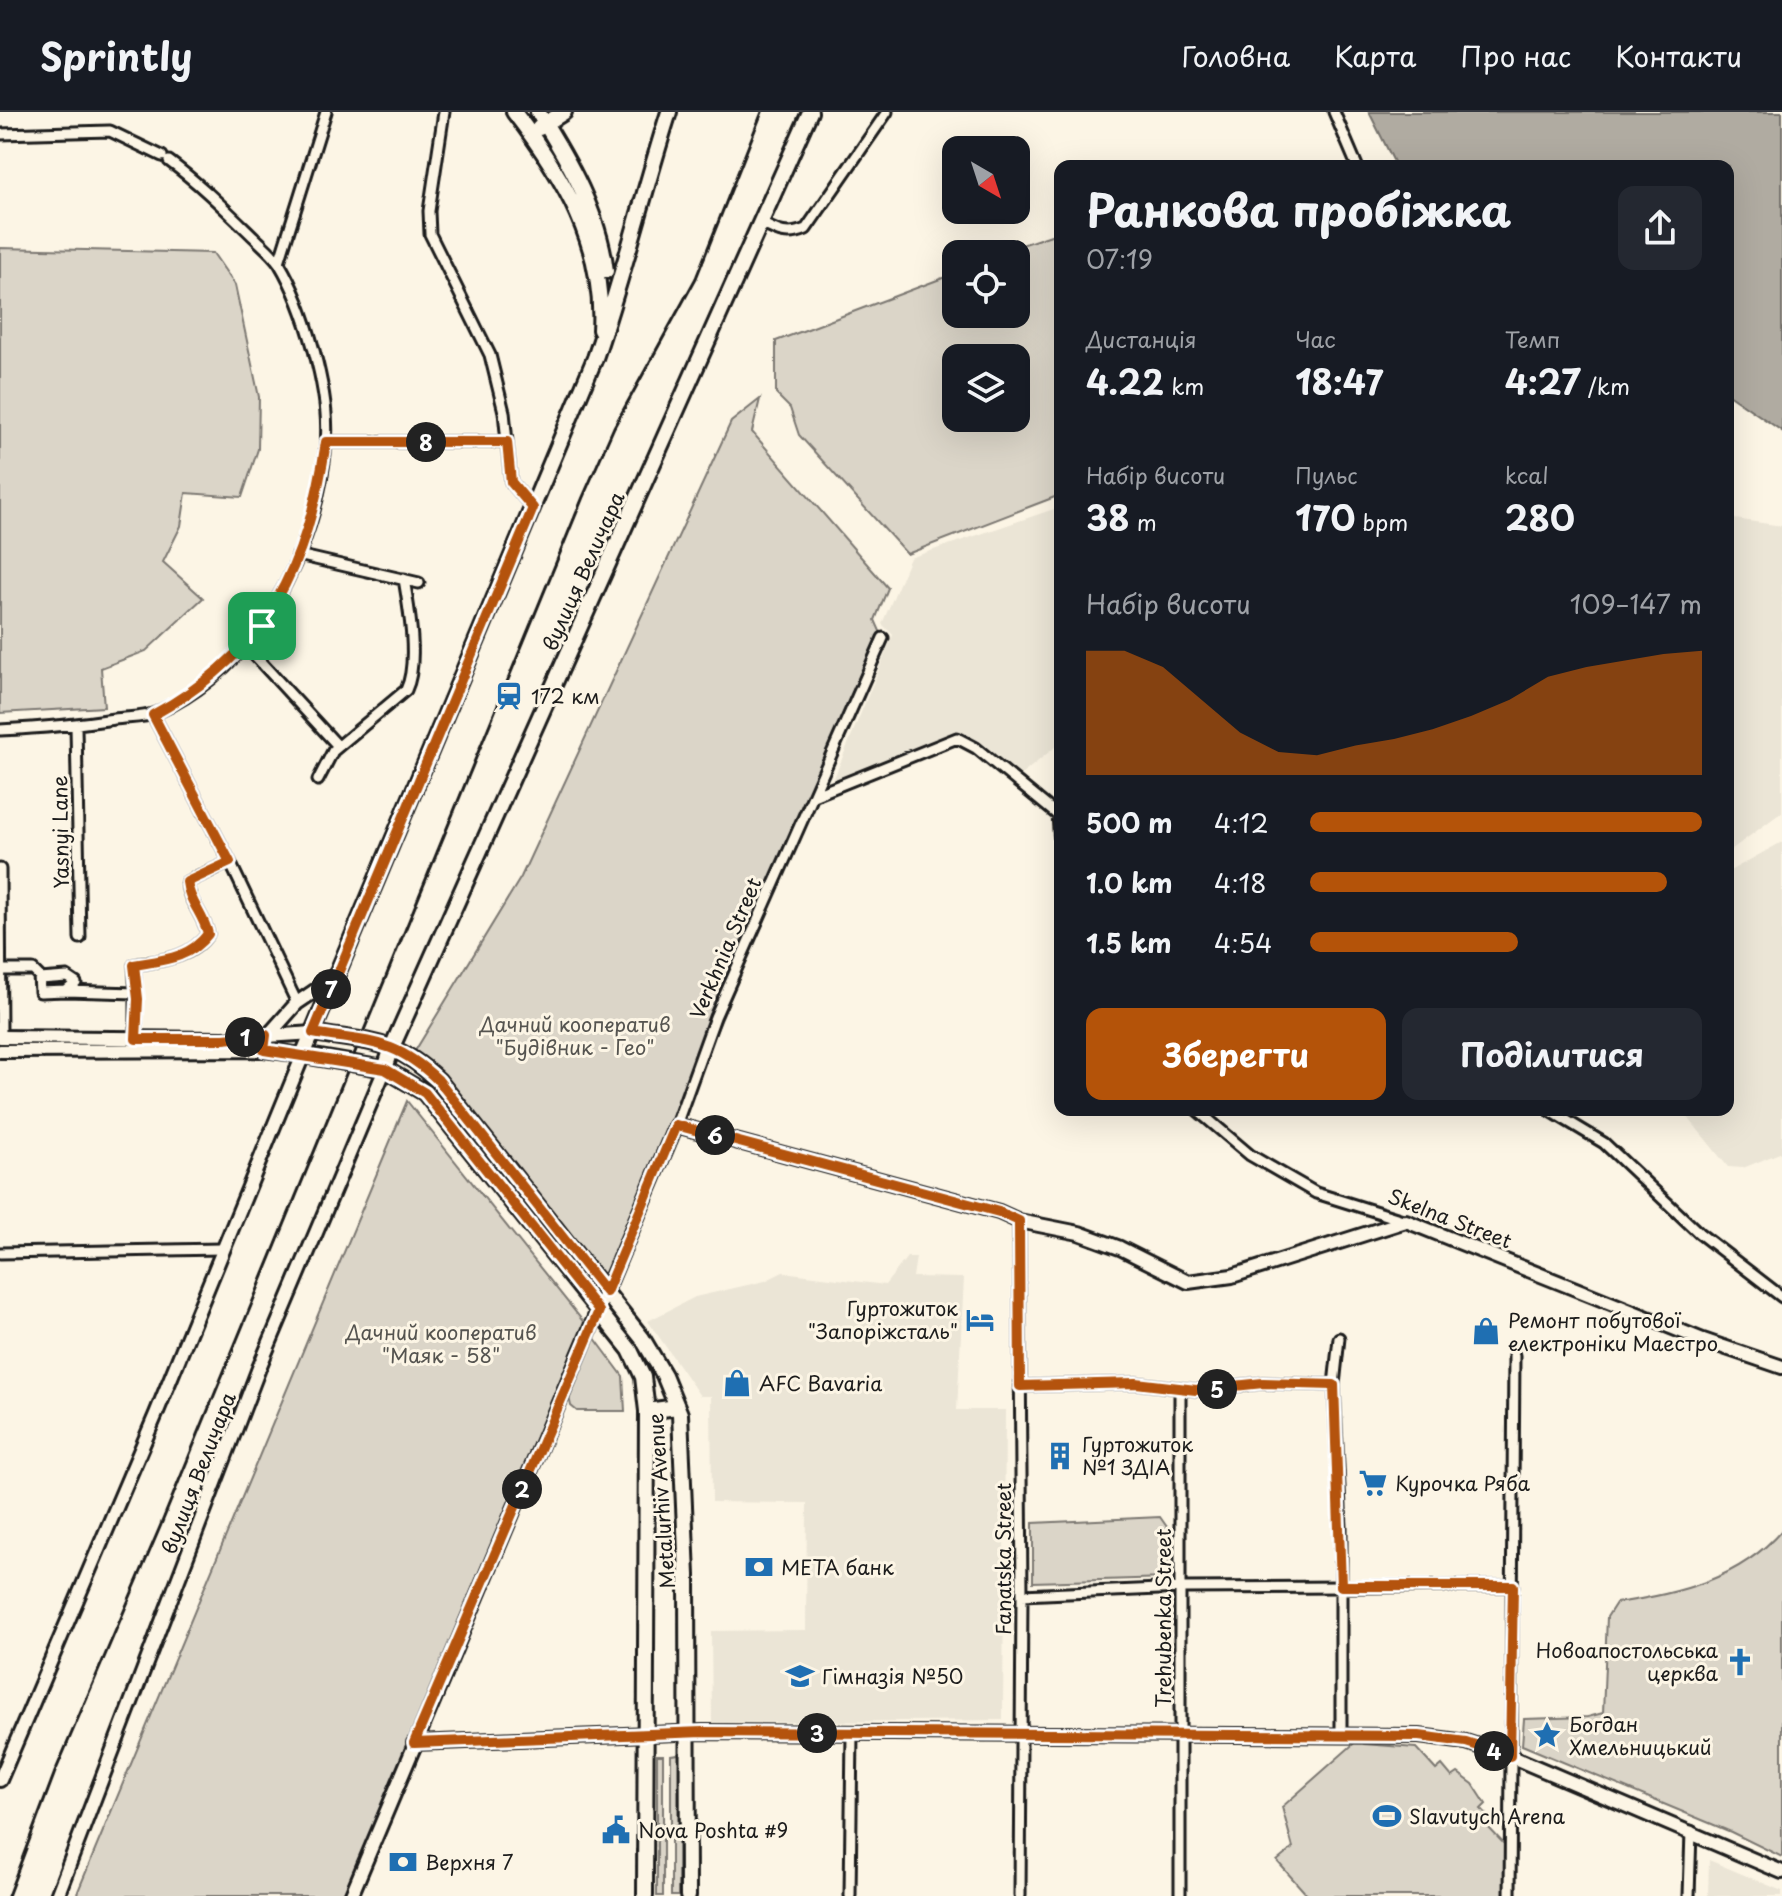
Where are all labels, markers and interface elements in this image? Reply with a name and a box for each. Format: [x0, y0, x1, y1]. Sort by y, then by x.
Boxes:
text: Sprintly [40, 27, 193, 84]
text: Головна [1181, 34, 1290, 77]
text: Карта [1334, 34, 1416, 77]
text: Про нас [1460, 34, 1571, 77]
text: Контакти [1615, 34, 1742, 77]
north arrow [942, 136, 1030, 224]
map controls [942, 136, 1030, 432]
text: Ранкова пробіжка [1086, 176, 1511, 242]
button: share [1618, 186, 1702, 270]
text: 07:19 [1086, 239, 1153, 278]
button: locate [942, 240, 1030, 328]
text: Дистанція [1086, 322, 1197, 355]
text: Час [1295, 322, 1336, 355]
text: Темп [1505, 322, 1560, 355]
button: layers [942, 344, 1030, 432]
text: 4.22 [1086, 355, 1164, 407]
text: 18:47 [1295, 355, 1383, 407]
text: 4:27 [1505, 355, 1581, 407]
text: km [1164, 369, 1204, 402]
text: /km [1581, 369, 1630, 402]
pin: 8 [406, 422, 446, 462]
text: 8 [419, 425, 433, 458]
text: Набір висоти [1086, 458, 1225, 491]
text: Пульс [1295, 458, 1358, 491]
text: kcal [1505, 458, 1549, 491]
street label: вулиця Величара [534, 486, 632, 655]
text: 38 [1086, 491, 1130, 543]
text: 170 [1295, 491, 1355, 543]
text: 280 [1505, 491, 1575, 543]
text: m [1130, 505, 1157, 538]
text: bpm [1355, 505, 1408, 538]
text: Набір висоти [1086, 584, 1251, 623]
text: 109–147 m [1570, 584, 1702, 623]
pin [228, 592, 296, 660]
icon: arrive [240, 604, 284, 648]
station icon: 172 км [494, 681, 524, 711]
place label: 172 км [531, 681, 600, 711]
street label: Yasnyi Lane [44, 775, 76, 889]
text: 500 m [1086, 803, 1172, 842]
text: 4:12 [1214, 803, 1269, 842]
text: 1.0 km [1086, 863, 1173, 902]
text: 4:18 [1214, 863, 1267, 902]
street label: Verkhnia Street [682, 873, 768, 1023]
text: 1.5 km [1086, 923, 1172, 962]
text: 4:54 [1214, 923, 1273, 962]
pin: 7 [311, 969, 351, 1009]
text: 7 [325, 972, 337, 1005]
button: Зберегти [1086, 1008, 1386, 1100]
button: Поділитися [1402, 1008, 1702, 1100]
park label: Дачний кооператив "Будівник - Гео" [478, 1009, 671, 1062]
pin: 1 [225, 1017, 265, 1057]
text: 1 [240, 1020, 250, 1053]
pin: 6 [695, 1115, 735, 1155]
text: 6 [707, 1118, 723, 1151]
street label: Skelna Street [1384, 1181, 1516, 1255]
place label: Гуртожиток "Запоріжсталь" [808, 1293, 958, 1346]
hotel icon: Гуртожиток "Запоріжсталь" [965, 1305, 995, 1335]
place label: Ремонт побутової електроніки Маестро [1508, 1305, 1718, 1358]
shop icon: Ремонт побутової електроніки Маестро [1471, 1316, 1501, 1346]
park label: Дачний кооператив "Маяк - 58" [344, 1317, 537, 1370]
shop icon: AFC Bavaria [722, 1368, 752, 1398]
place label: AFC Bavaria [759, 1368, 882, 1398]
pin: 5 [1197, 1369, 1237, 1409]
text: 5 [1210, 1372, 1224, 1405]
street label: вулиця Величара [153, 1387, 243, 1558]
street label: Metalurhiv Avenue [640, 1412, 682, 1590]
place label: Гуртожиток №1 ЗДІА [1082, 1429, 1193, 1482]
building icon: Гуртожиток №1 ЗДІА [1045, 1441, 1075, 1471]
supermarket icon: Курочка Ряба [1358, 1468, 1388, 1498]
place label: Курочка Ряба [1395, 1468, 1531, 1498]
pin: 2 [502, 1469, 542, 1509]
text: 2 [514, 1472, 530, 1505]
street label: Fanatska Street [988, 1483, 1018, 1635]
street label: Trehubenka Street [1148, 1528, 1178, 1708]
bank icon: МЕТА банк [744, 1552, 774, 1582]
place label: МЕТА банк [781, 1552, 894, 1582]
place label: Новоапостольська церква [1536, 1635, 1719, 1688]
church icon: Новоапостольська церква [1725, 1647, 1755, 1677]
school or university icon: Гімназія №50 [785, 1661, 815, 1691]
place label: Гімназія №50 [822, 1661, 963, 1691]
place label: Богдан Хмельницький [1569, 1709, 1712, 1762]
pin: 3 [797, 1713, 837, 1753]
text: 3 [810, 1716, 824, 1749]
place icon: Богдан Хмельницький [1532, 1720, 1562, 1750]
pin: 4 [1474, 1731, 1514, 1771]
text: 4 [1487, 1734, 1501, 1767]
sports icon: Slavutych Arena [1372, 1801, 1402, 1831]
place label: Slavutych Arena [1409, 1801, 1566, 1831]
public building icon: Nova Poshta #9 [601, 1815, 631, 1845]
place label: Nova Poshta #9 [638, 1815, 788, 1845]
bank icon: Верхня 7 [388, 1847, 418, 1877]
place label: Верхня 7 [425, 1847, 513, 1877]

